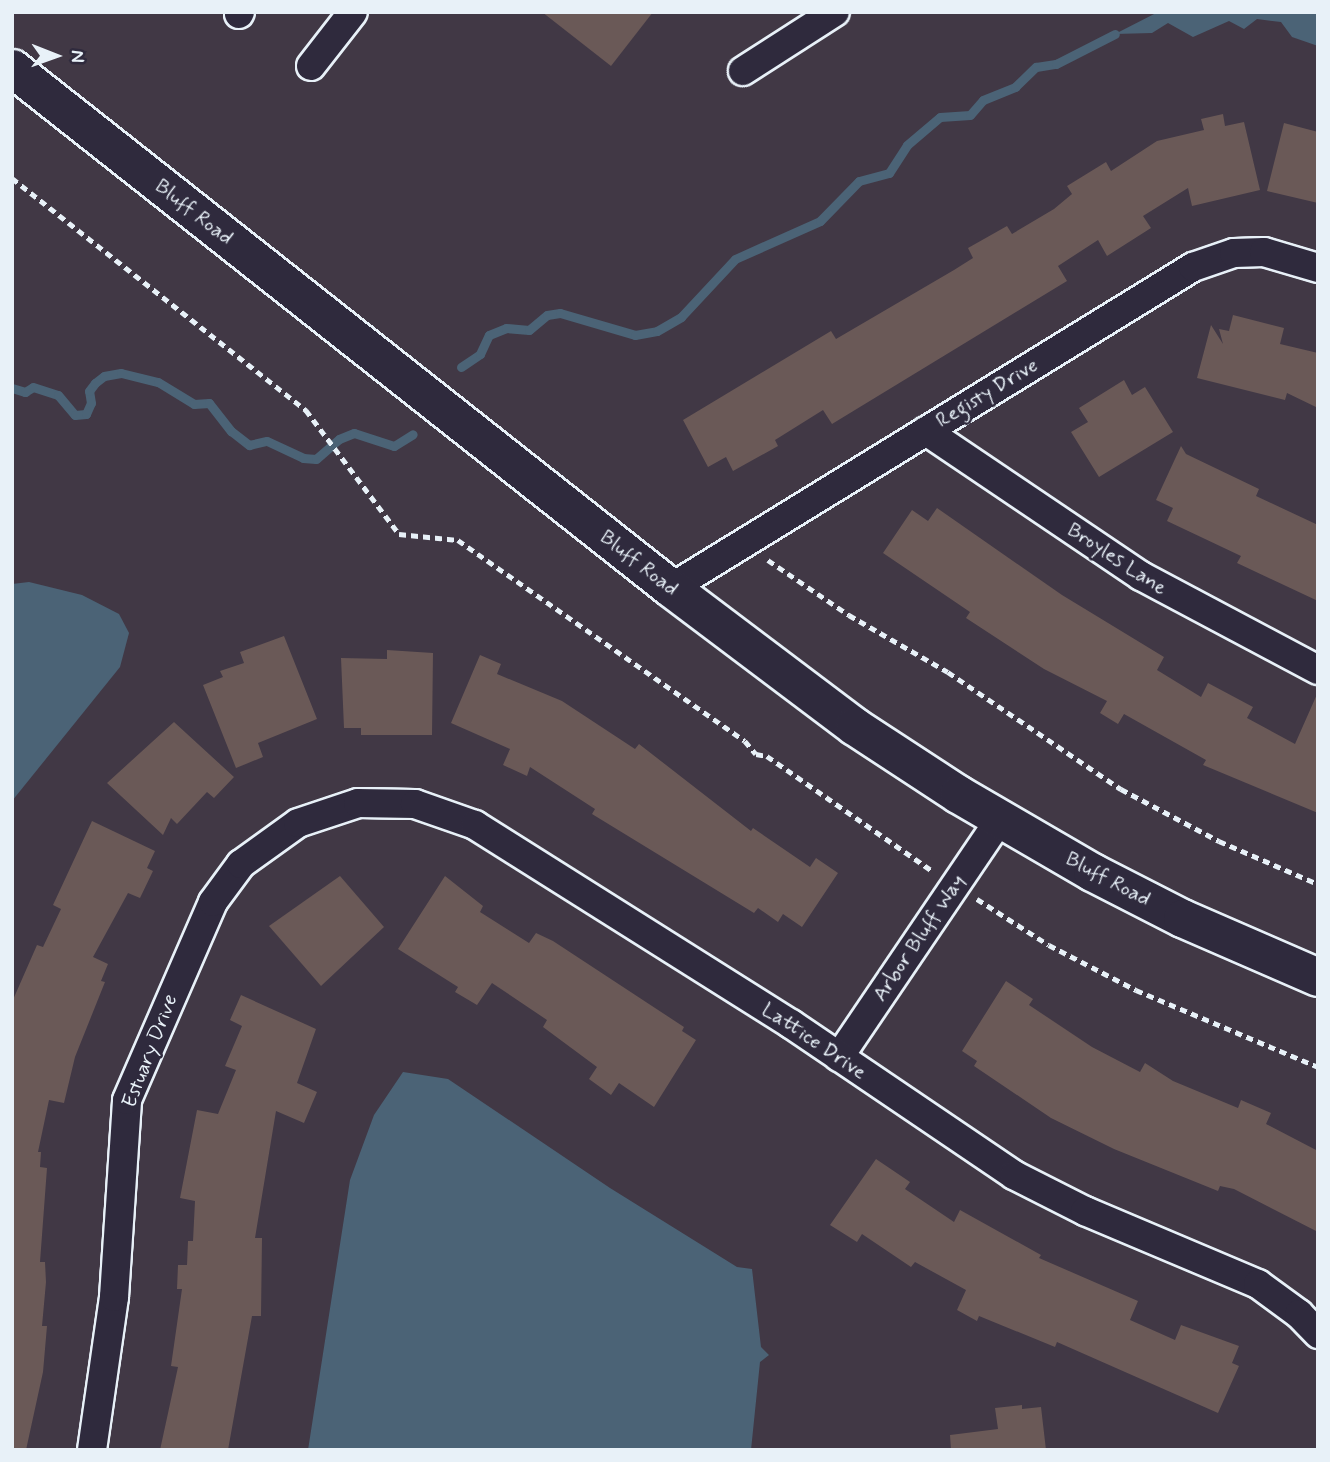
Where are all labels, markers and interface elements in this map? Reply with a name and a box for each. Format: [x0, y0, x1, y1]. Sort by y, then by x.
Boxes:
north arrow [21, 21, 91, 91]
text: N [65, 50, 90, 63]
street label: Bluff Road [150, 174, 238, 250]
street label: Registy Drive [932, 353, 1042, 433]
street label: Broyles Lane [1062, 517, 1172, 601]
street label: Bluff Road [595, 525, 683, 601]
street label: Bluff Road [1061, 846, 1155, 912]
street label: Arbor Bluff Way [867, 869, 971, 1007]
street label: Estuary Drive [117, 991, 183, 1111]
street label: Lattice Drive [758, 997, 870, 1085]

